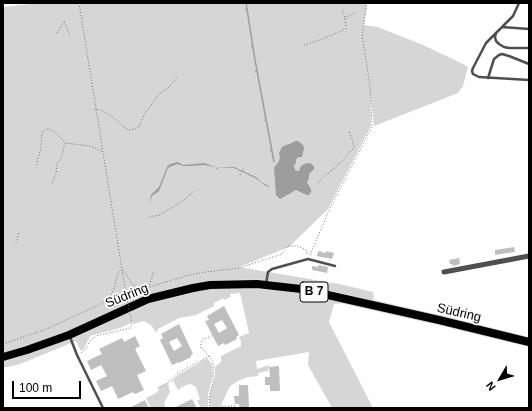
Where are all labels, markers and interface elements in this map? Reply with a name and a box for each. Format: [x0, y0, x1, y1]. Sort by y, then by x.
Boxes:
street label: Südring [103, 280, 151, 312]
road number: B 7 [300, 282, 328, 302]
street label: Südring [435, 300, 483, 326]
north arrow [480, 359, 520, 399]
scale bar [14, 373, 83, 399]
text: N [483, 380, 498, 393]
text: 100 m [19, 381, 52, 395]

